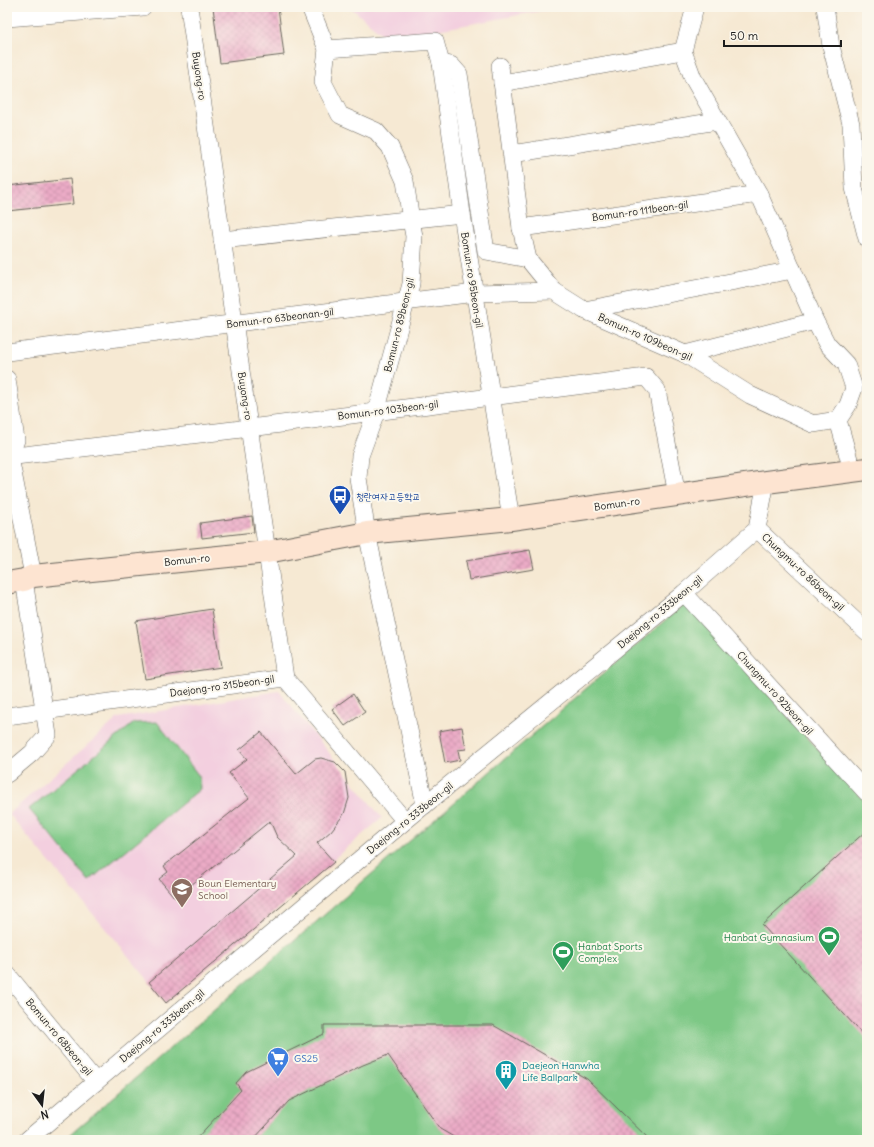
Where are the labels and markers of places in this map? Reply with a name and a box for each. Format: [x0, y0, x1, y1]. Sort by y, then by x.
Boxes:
bus stop icon: 청란여자고등학교 [327, 483, 353, 516]
place label: 청란여자고등학교 [356, 490, 420, 503]
school or university icon: Boun Elementary School [169, 876, 195, 909]
place label: Boun Elementary School [198, 877, 276, 902]
sports icon: Hanbat Gymnasium [816, 924, 842, 957]
place label: Hanbat Gymnasium [724, 931, 814, 944]
sports icon: Hanbat Sports Complex [550, 939, 576, 972]
place label: Hanbat Sports Complex [578, 940, 643, 965]
supermarket icon: GS25 [265, 1045, 291, 1078]
place label: GS25 [294, 1052, 318, 1065]
building icon: Daejeon Hanwha Life Ballpark [493, 1058, 519, 1091]
place label: Daejeon Hanwha Life Ballpark [522, 1059, 600, 1084]

